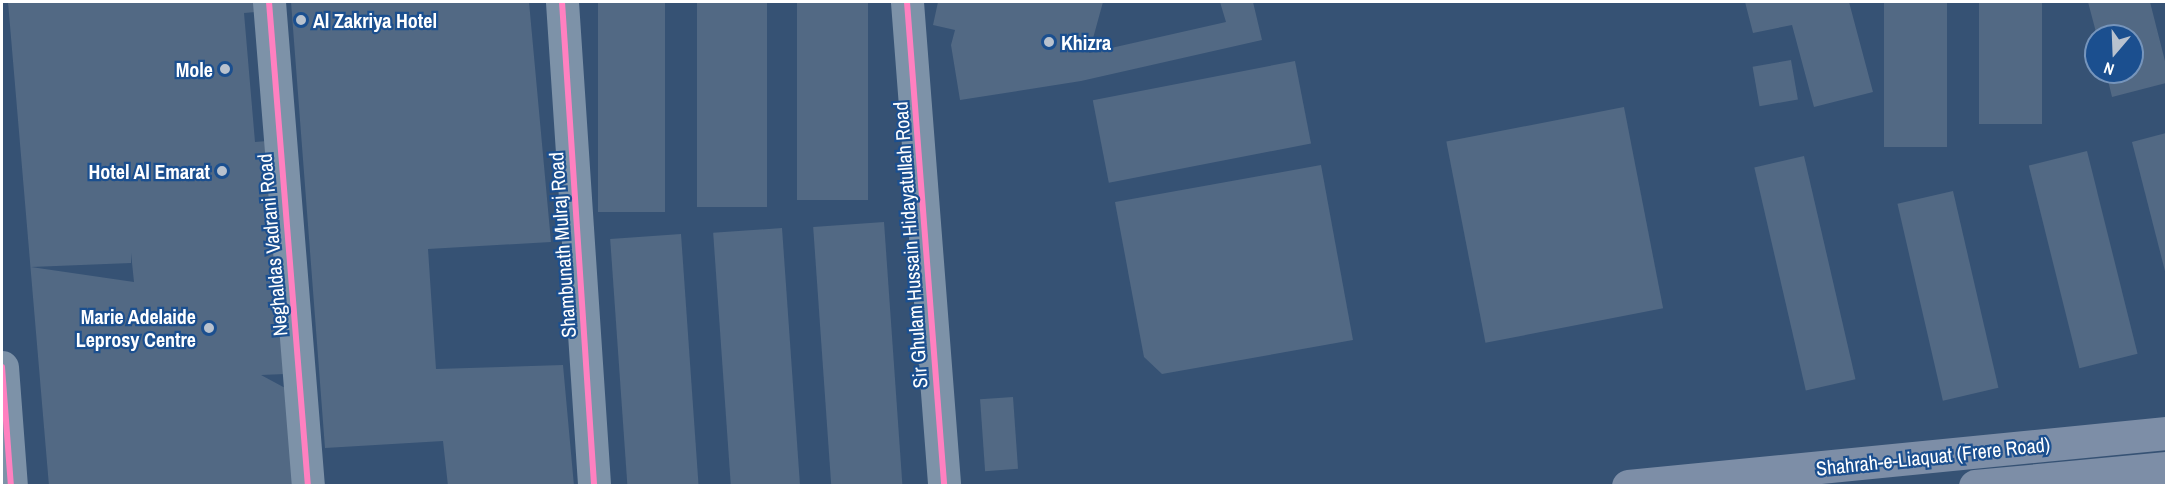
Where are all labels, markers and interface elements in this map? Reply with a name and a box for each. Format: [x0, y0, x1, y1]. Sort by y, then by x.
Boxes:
place label: Al Zakriya Hotel [313, 8, 437, 32]
marker: Al Zakriya Hotel [294, 13, 308, 27]
north arrow [2084, 24, 2144, 84]
place label: Khizra [1061, 30, 1111, 54]
marker: Khizra [1042, 35, 1056, 49]
place label: Mole [176, 57, 213, 81]
text: N [2101, 57, 2117, 81]
marker: Mole [218, 62, 232, 76]
street label: Sir Ghulam Hussain Hidayatullah Road [888, 101, 932, 389]
street label: Shambunath Mulraj Road [544, 151, 580, 339]
street label: Neghaldas Vadrani Road [252, 153, 292, 337]
place label: Hotel Al Emarat [88, 159, 210, 183]
marker: Hotel Al Emarat [215, 164, 229, 178]
place label: Marie Adelaide Leprosy Centre [76, 304, 196, 351]
marker: Marie Adelaide Leprosy Centre [200, 319, 218, 337]
street label: Shahrah-e-Liaquat (Frere Road) [1815, 432, 2051, 480]

